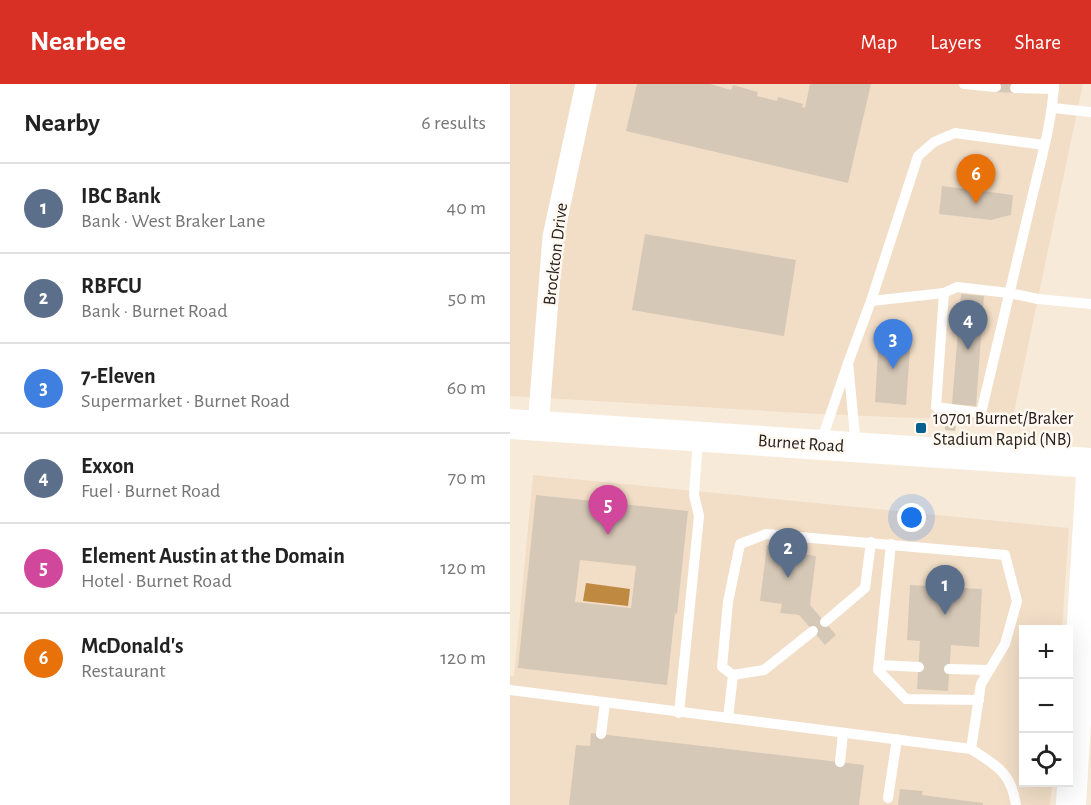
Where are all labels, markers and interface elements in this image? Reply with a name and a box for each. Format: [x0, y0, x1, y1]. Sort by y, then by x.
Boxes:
text: Nearbee [30, 28, 126, 56]
text: Map [861, 32, 897, 53]
text: Layers [930, 32, 981, 53]
text: Share [1014, 32, 1061, 53]
text: Nearby [24, 110, 100, 136]
text: 6 results [421, 113, 486, 133]
pin: 6 [956, 154, 996, 204]
text: IBC Bank [81, 185, 161, 207]
text: 1 [40, 198, 47, 218]
text: 40 m [447, 198, 486, 218]
street label: Brockton Drive [541, 202, 571, 306]
text: Bank · West Braker Lane [81, 211, 265, 231]
text: RBFCU [81, 275, 142, 297]
text: 2 [39, 288, 48, 308]
text: 50 m [448, 288, 486, 308]
pin: 4 [948, 300, 988, 350]
text: Bank · Burnet Road [81, 301, 228, 321]
pin: 3 [874, 320, 913, 369]
text: 7-Eleven [81, 365, 156, 387]
text: 3 [39, 378, 48, 398]
text: 60 m [447, 378, 486, 398]
text: Supermarket · Burnet Road [81, 391, 290, 411]
place label: 10701 Burnet/Braker Stadium Rapid (NB) [933, 410, 1073, 449]
marker: 10701 Burnet/Braker Stadium Rapid (NB) [914, 421, 928, 435]
street label: Burnet Road [757, 432, 845, 456]
text: Exxon [81, 455, 135, 477]
text: 4 [38, 468, 49, 488]
text: 70 m [448, 468, 486, 488]
text: Fuel · Burnet Road [81, 481, 220, 501]
pin: 5 [588, 486, 628, 535]
your location [897, 503, 926, 532]
pin: 2 [768, 528, 808, 578]
text: Element Austin at the Domain [81, 545, 345, 567]
text: 5 [39, 558, 48, 578]
text: 120 m [440, 558, 486, 578]
pin: 1 [926, 566, 964, 615]
text: Hotel · Burnet Road [81, 571, 232, 591]
map controls [1019, 625, 1073, 787]
button: + [1019, 625, 1073, 679]
text: McDonald's [81, 635, 183, 657]
text: 6 [39, 648, 48, 668]
text: 120 m [440, 648, 486, 668]
text: Restaurant [81, 661, 166, 681]
button: − [1019, 679, 1073, 733]
button: locate [1019, 733, 1073, 787]

